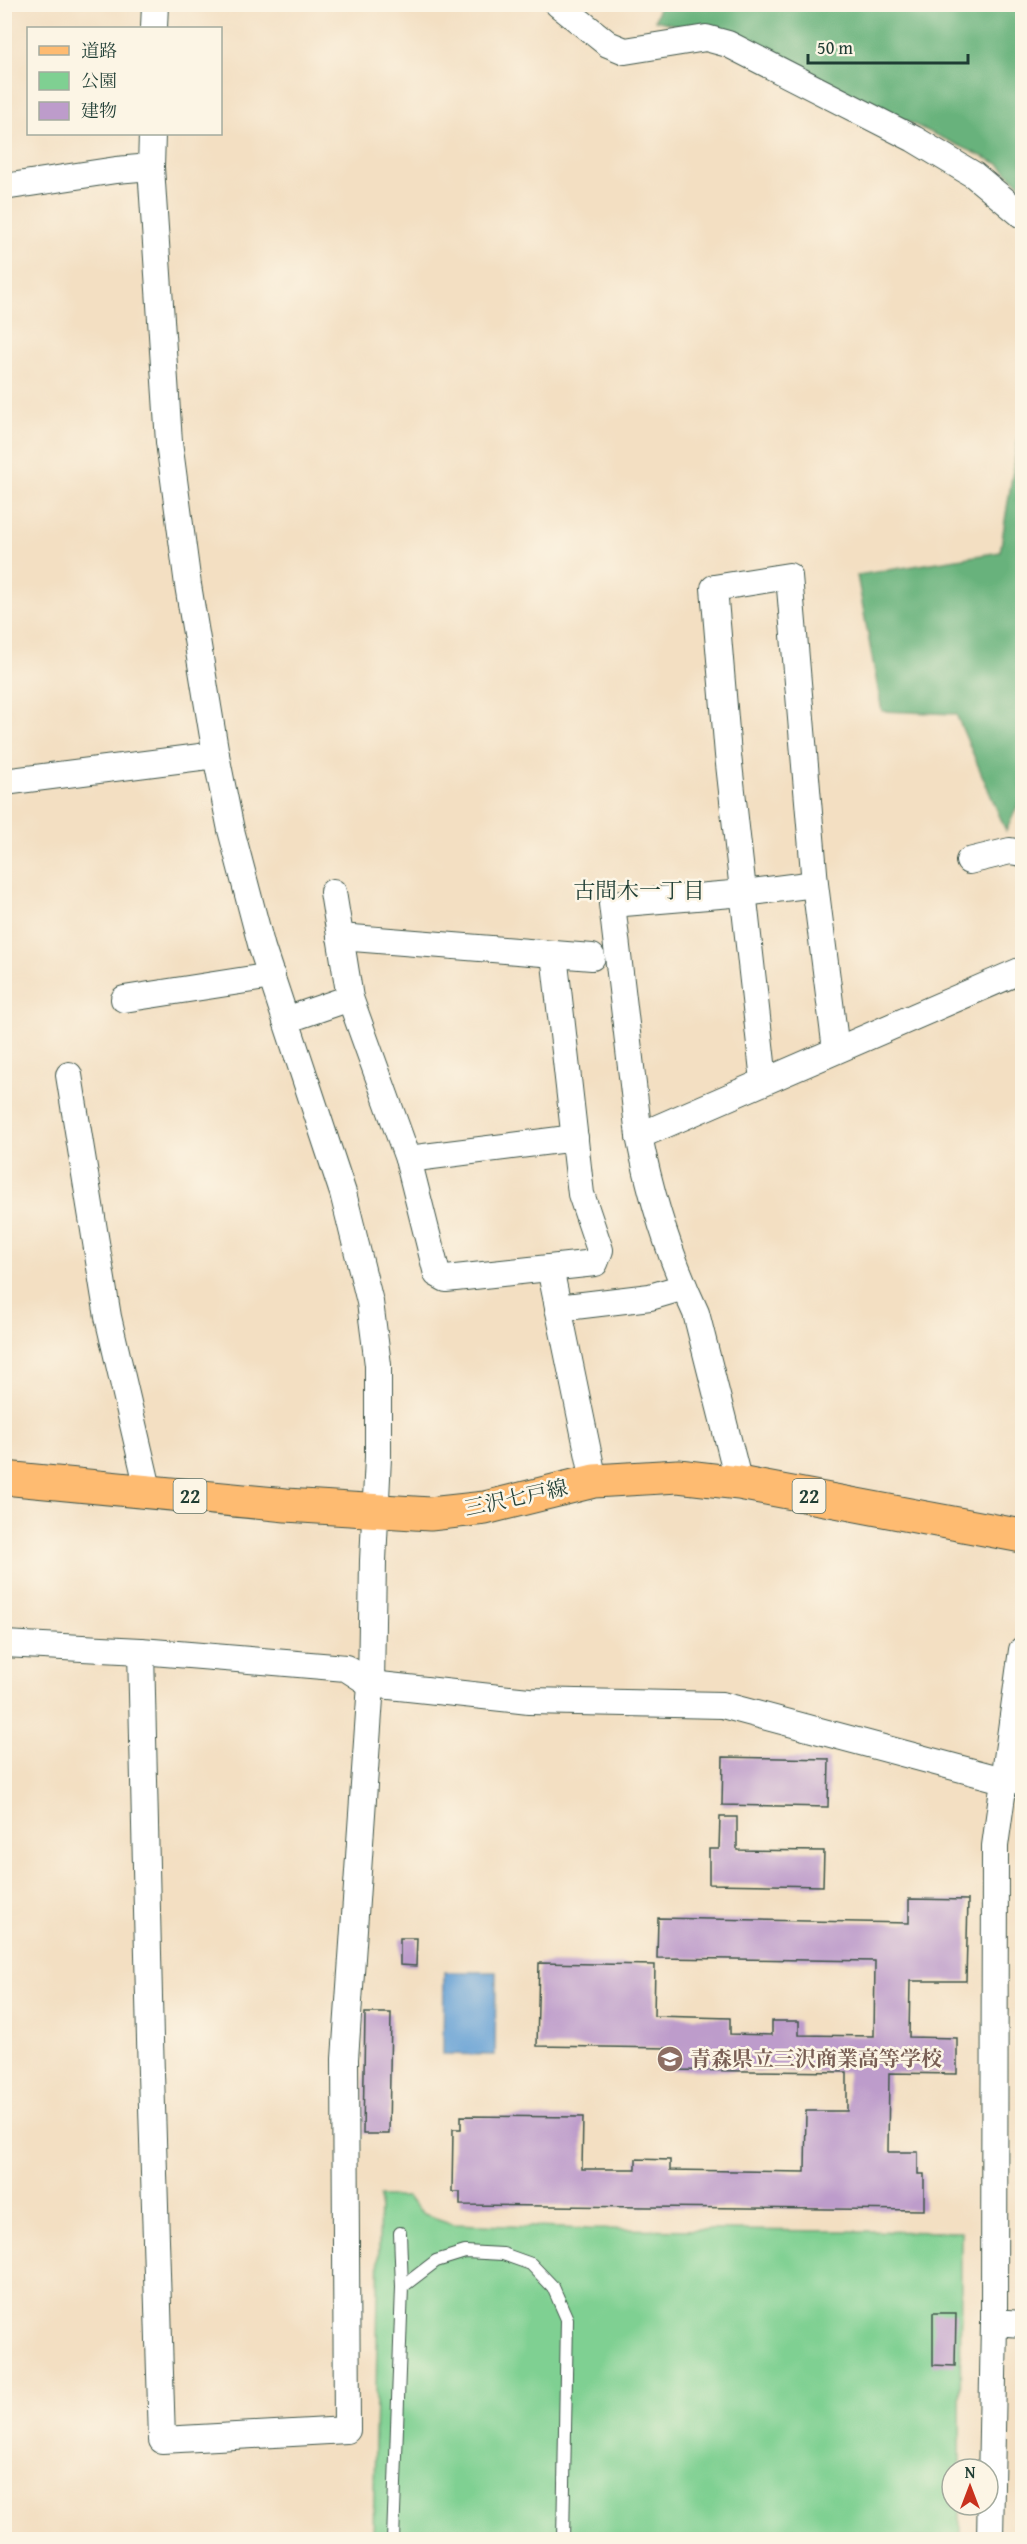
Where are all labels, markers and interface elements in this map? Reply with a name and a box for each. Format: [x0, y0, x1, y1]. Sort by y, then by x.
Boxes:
legend [27, 27, 222, 135]
scale bar [808, 27, 968, 65]
text: 50 m [817, 34, 853, 61]
text: 道路 [81, 37, 117, 64]
text: 公園 [81, 67, 117, 94]
text: 建物 [81, 97, 117, 124]
district label: 古間木一丁目 [573, 874, 705, 906]
street label: 三沢七戸線 [461, 1471, 570, 1524]
road number: 22 [174, 1479, 207, 1513]
road number: 22 [792, 1479, 826, 1513]
place label: 青森県立三沢商業高等学校 [690, 2043, 942, 2074]
school or university icon: 青森県立三沢商業高等学校 [655, 2044, 685, 2074]
north arrow [940, 2457, 1000, 2517]
text: N [965, 2460, 976, 2484]

